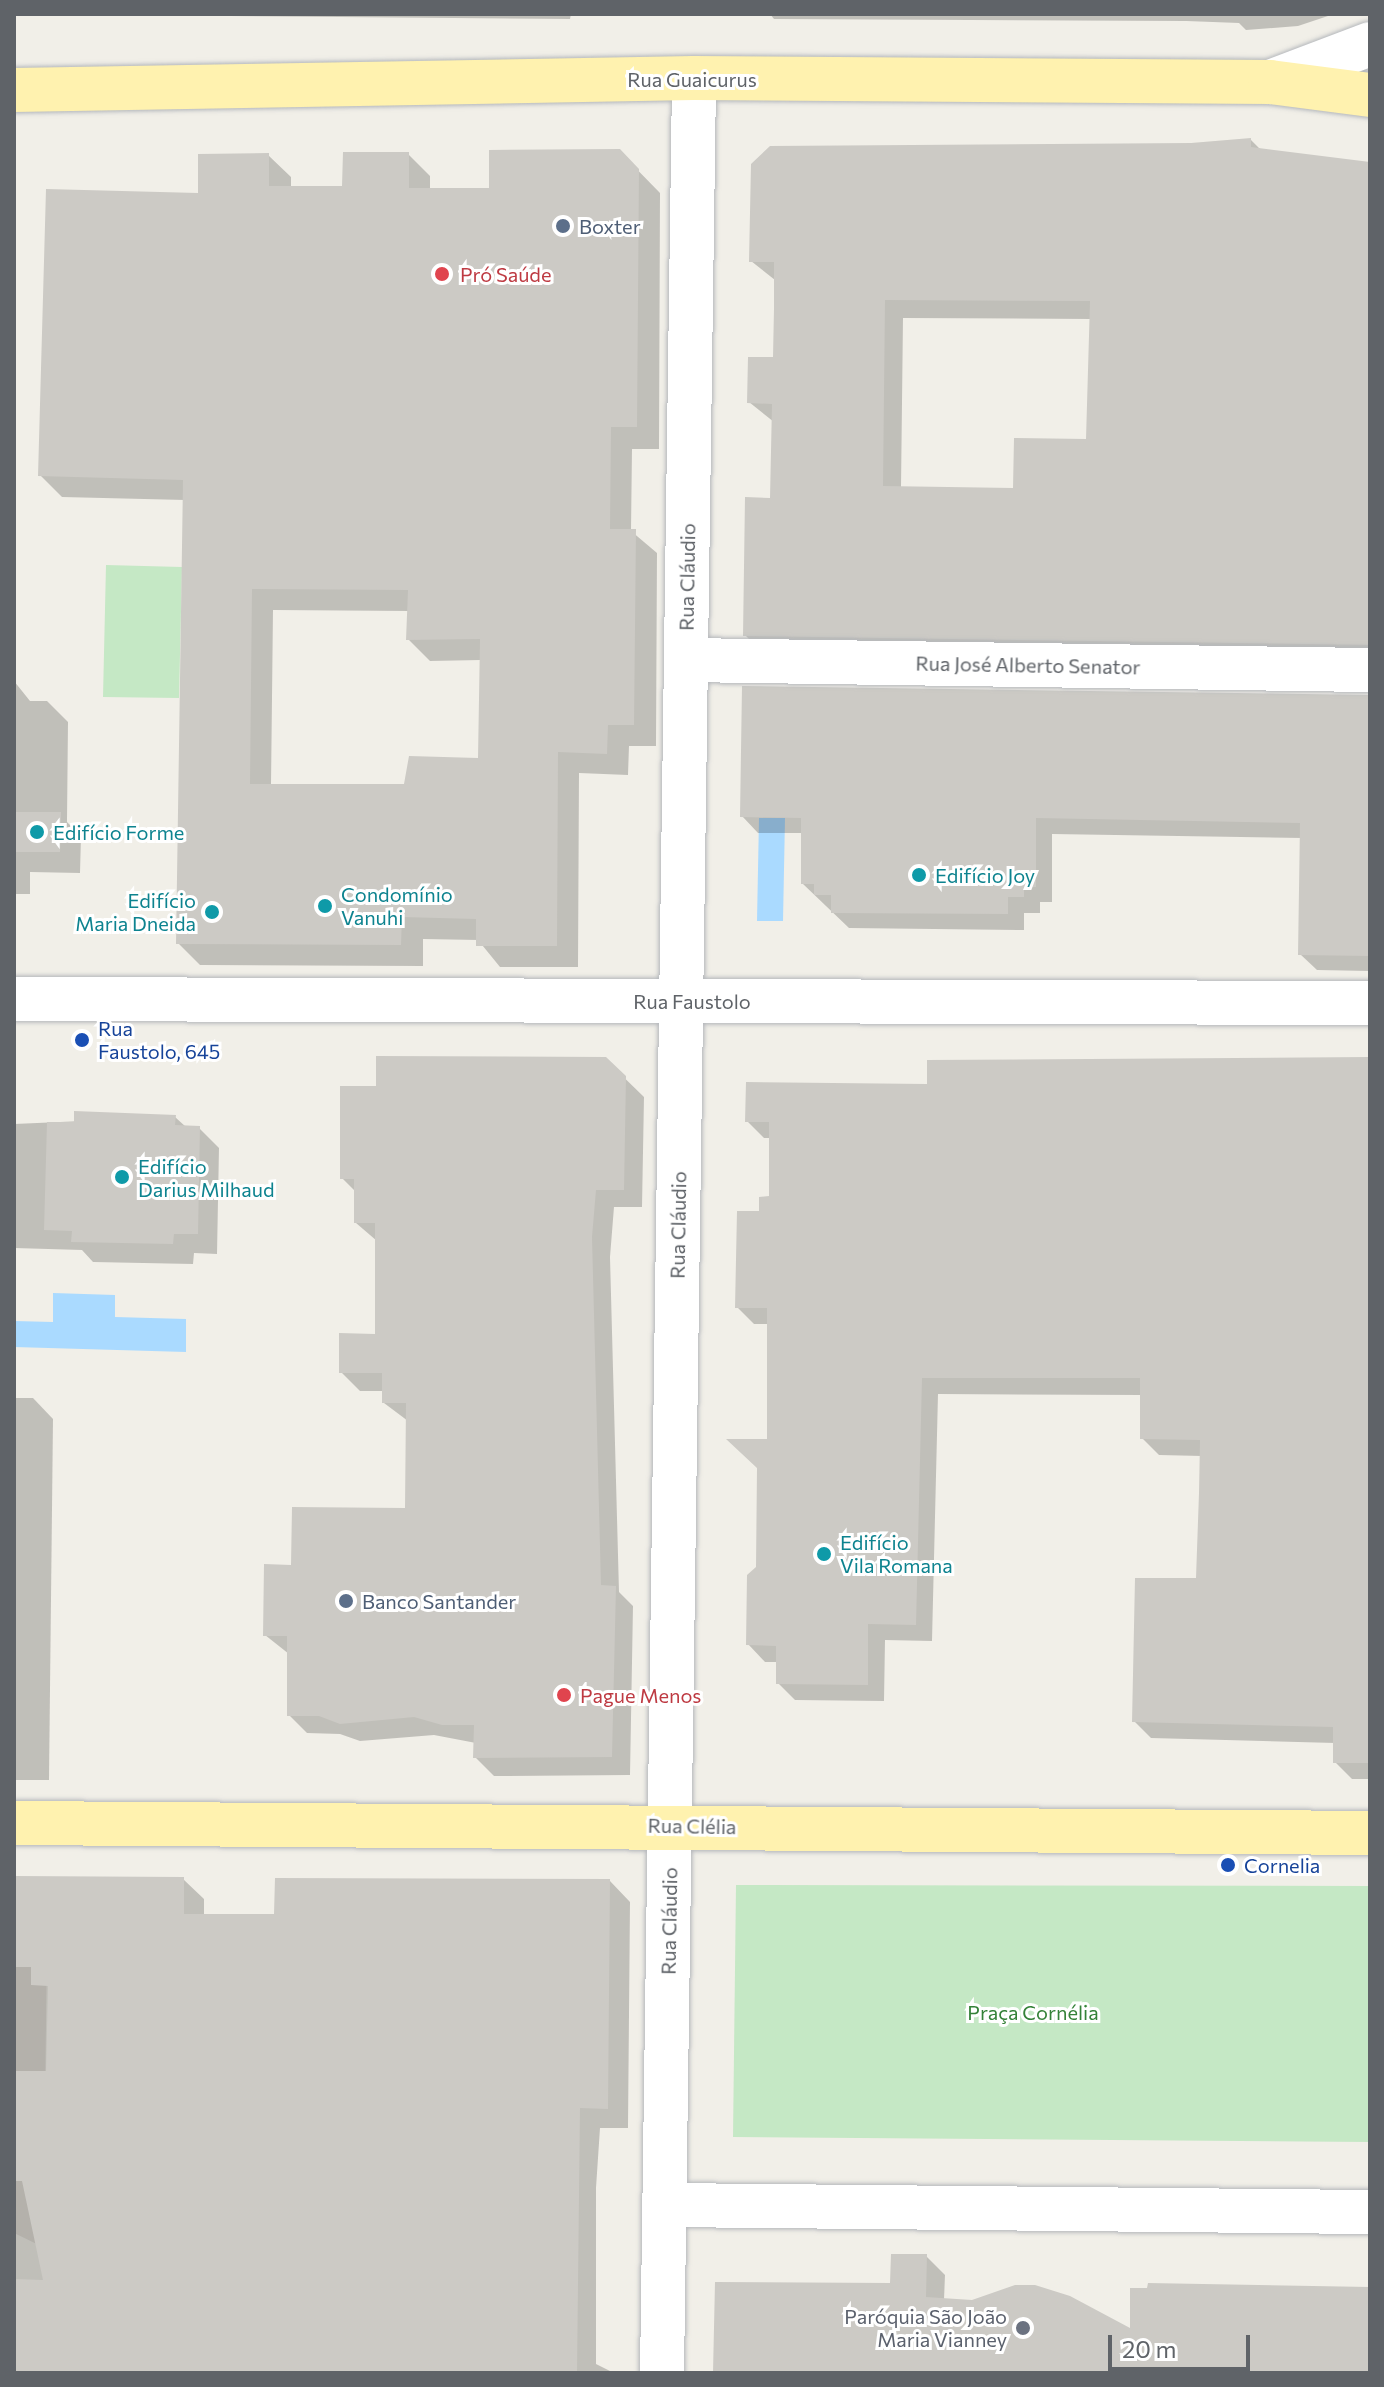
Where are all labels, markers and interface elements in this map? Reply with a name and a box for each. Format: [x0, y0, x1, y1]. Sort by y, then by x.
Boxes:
street label: Rua Guaicurus [627, 67, 757, 91]
place label: Boxter [579, 214, 641, 238]
marker: Boxter [554, 217, 572, 235]
place label: Pró Saúde [460, 262, 551, 286]
marker: Pró Saúde [431, 263, 453, 285]
street label: Rua Cláudio [674, 523, 700, 631]
street label: Rua José Alberto Senator [915, 651, 1141, 679]
place label: Edifício Forme [53, 820, 184, 844]
marker: Edifício Forme [28, 823, 46, 841]
place label: Edifício Joy [935, 863, 1035, 887]
marker: Edifício Joy [910, 866, 928, 884]
place label: Condomínio Vanuhi [341, 882, 453, 929]
place label: Edifício Maria Dneida [75, 888, 196, 935]
marker: Condomínio Vanuhi [316, 897, 334, 915]
marker: Edifício Maria Dneida [203, 903, 221, 921]
street label: Rua Faustolo [633, 989, 751, 1013]
place label: Rua Faustolo, 645 [98, 1016, 220, 1063]
marker: Rua Faustolo, 645 [73, 1031, 91, 1049]
place label: Edifício Darius Milhaud [138, 1154, 274, 1201]
marker: Edifício Darius Milhaud [113, 1168, 131, 1186]
street label: Rua Cláudio [665, 1171, 691, 1279]
place label: Edifício Vila Romana [840, 1530, 953, 1577]
marker: Edifício Vila Romana [815, 1545, 833, 1563]
place label: Banco Santander [362, 1589, 516, 1613]
marker: Banco Santander [337, 1592, 355, 1610]
place label: Pague Menos [580, 1683, 701, 1707]
marker: Pague Menos [555, 1686, 573, 1704]
street label: Rua Clélia [647, 1813, 737, 1839]
place label: Cornelia [1244, 1853, 1320, 1877]
marker: Cornelia [1219, 1856, 1237, 1874]
street label: Rua Cláudio [656, 1867, 682, 1975]
park label: Praça Cornélia [967, 2000, 1099, 2024]
place label: Paróquia São João Maria Vianney [844, 2304, 1007, 2351]
marker: Paróquia São João Maria Vianney [1014, 2319, 1032, 2337]
scale bar [1112, 2319, 1254, 2369]
text: 20 m [1122, 2334, 1176, 2363]

